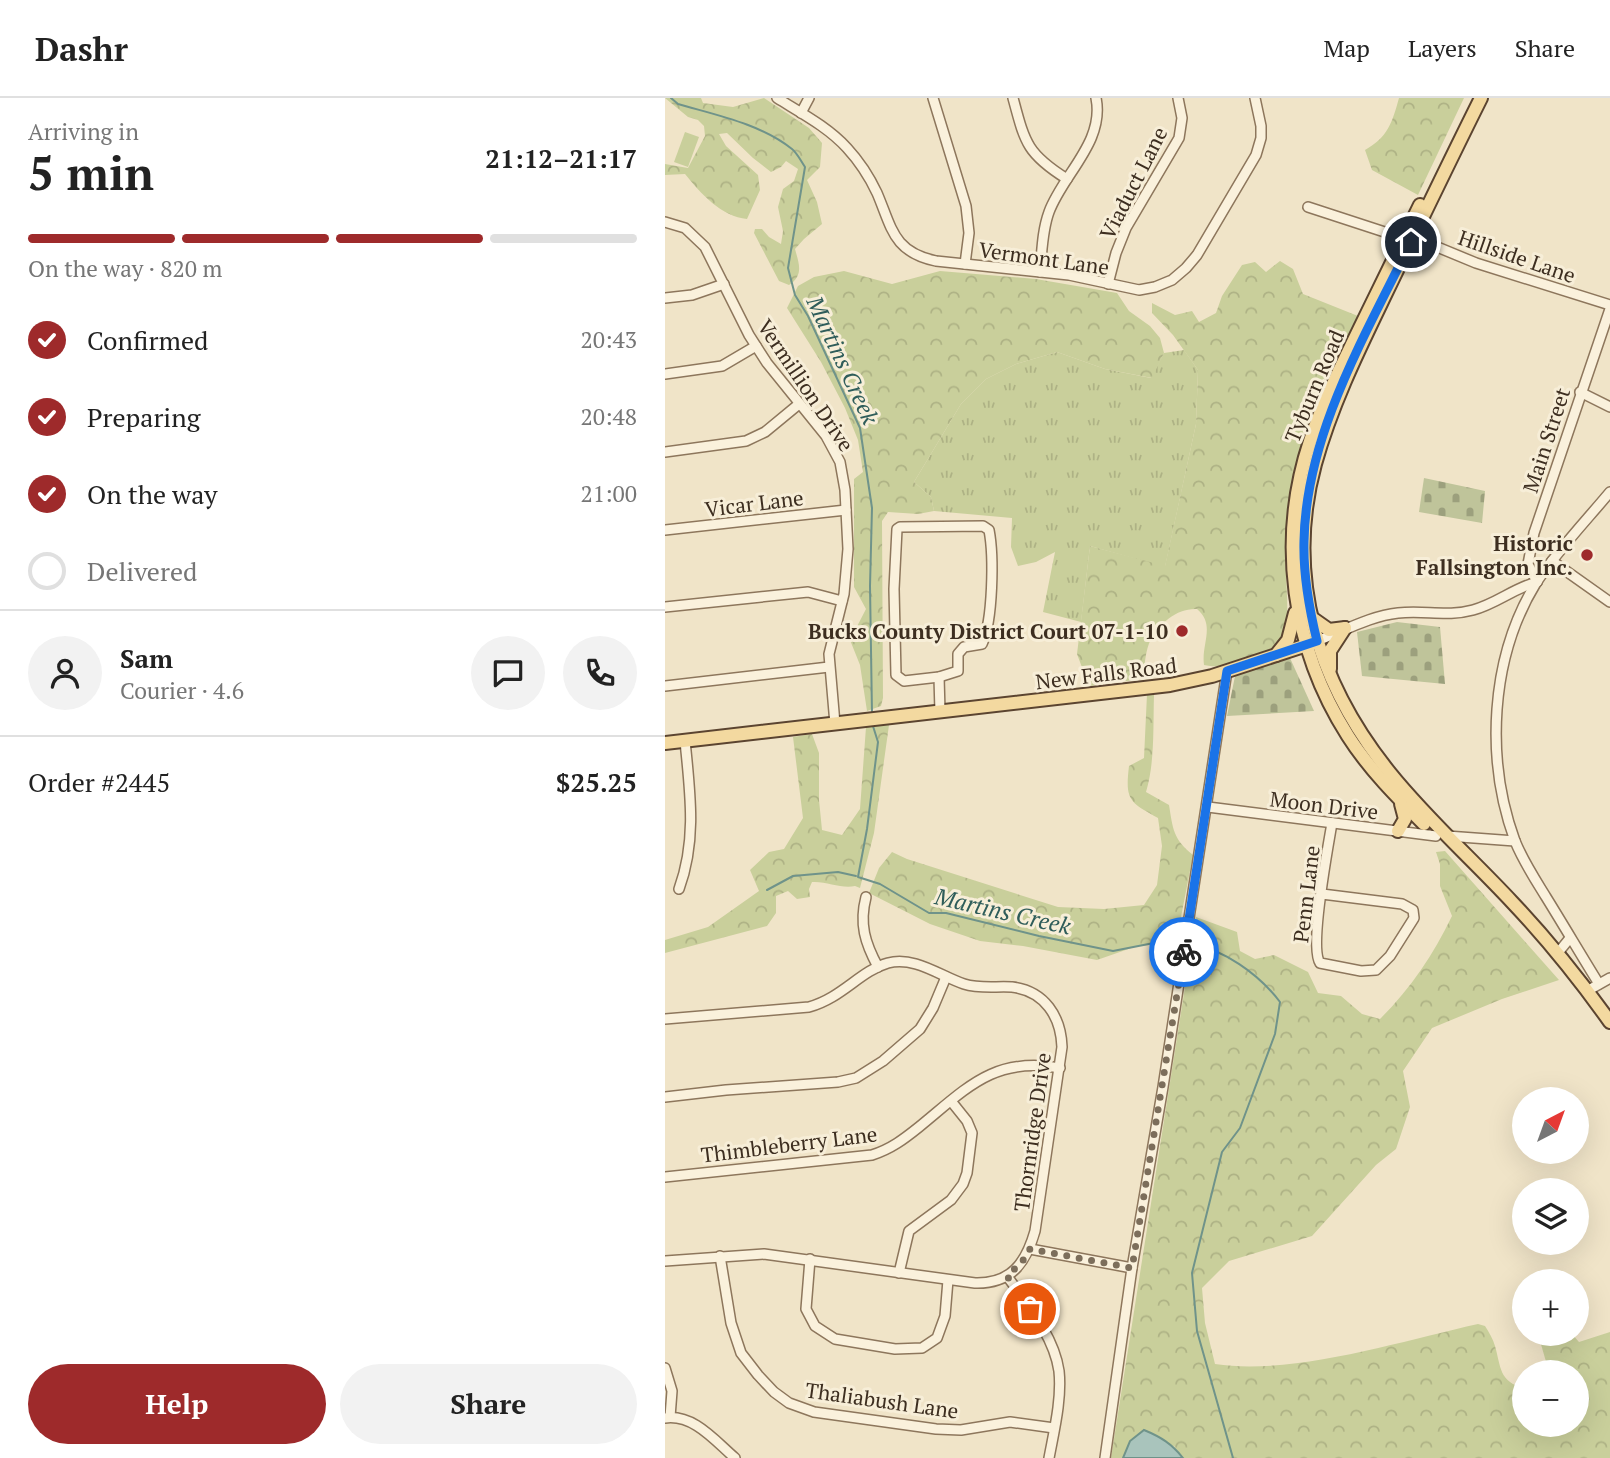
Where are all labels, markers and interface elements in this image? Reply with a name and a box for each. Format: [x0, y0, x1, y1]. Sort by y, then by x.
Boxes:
text: Dashr [35, 27, 128, 70]
text: Map [1323, 32, 1370, 64]
text: Layers [1408, 32, 1477, 64]
text: Share [1515, 32, 1575, 64]
text: Arriving in [28, 116, 139, 147]
street label: Viaduct Lane [1093, 122, 1173, 244]
text: 21:12–21:17 [485, 141, 637, 175]
text: 5 min [28, 142, 154, 203]
pin [1381, 212, 1441, 272]
icon: home [1392, 223, 1430, 261]
street label: Hillside Lane [1455, 223, 1579, 289]
street label: Vermont Lane [977, 235, 1111, 281]
text: On the way · 820 m [28, 253, 222, 284]
water label: Martins Creek [799, 290, 887, 430]
street label: Vermillion Drive [751, 313, 861, 457]
icon: check [28, 321, 66, 359]
text: Confirmed [87, 323, 208, 357]
text: 20:43 [580, 324, 637, 355]
street label: Tyburn Road [1278, 325, 1350, 447]
street label: Main Street [1516, 384, 1576, 496]
icon: check [28, 398, 66, 436]
text: Preparing [87, 400, 200, 434]
text: 20:48 [580, 401, 637, 432]
icon: check [28, 475, 66, 513]
text: On the way [87, 477, 218, 511]
text: 21:00 [580, 478, 637, 509]
street label: Vicar Lane [703, 483, 805, 523]
place label: Historic Fallsington Inc. [1416, 529, 1573, 581]
marker: Historic Fallsington Inc. [1579, 547, 1595, 563]
text: Delivered [87, 554, 197, 588]
place label: Bucks County District Court 07-1-10 [808, 617, 1168, 645]
marker: Bucks County District Court 07-1-10 [1174, 623, 1190, 639]
button: person [28, 636, 102, 710]
button: chat [471, 636, 545, 710]
button: phone [563, 636, 637, 710]
text: Sam [120, 641, 173, 675]
street label: New Falls Road [1034, 650, 1179, 696]
text: Courier · 4.6 [120, 675, 244, 706]
text: Order #2445 [28, 765, 170, 799]
text: $25.25 [556, 765, 637, 799]
street label: Moon Drive [1268, 784, 1380, 826]
street label: Penn Lane [1286, 844, 1326, 944]
water label: Martins Creek [931, 880, 1075, 942]
courier [1149, 917, 1219, 987]
icon: bike [1165, 933, 1203, 971]
street label: Thornridge Drive [1007, 1051, 1057, 1213]
north arrow [1512, 1087, 1589, 1164]
map controls [1512, 1087, 1589, 1437]
street label: Thimbleberry Lane [699, 1119, 879, 1169]
button: layers [1512, 1178, 1589, 1255]
button: + [1512, 1269, 1589, 1346]
pin [1000, 1279, 1060, 1339]
icon: bag [1011, 1290, 1049, 1328]
button: − [1512, 1360, 1589, 1437]
button: Help [28, 1364, 326, 1444]
button: Share [340, 1364, 637, 1444]
street label: Thaliabush Lane [804, 1375, 960, 1425]

